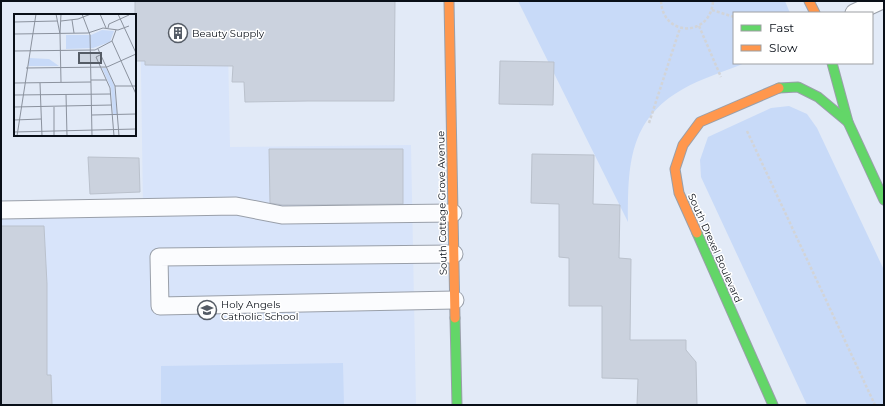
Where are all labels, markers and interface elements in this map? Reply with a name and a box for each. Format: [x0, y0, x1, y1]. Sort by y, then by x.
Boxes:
legend [733, 12, 873, 64]
inset map [14, 14, 136, 136]
text: Fast [769, 20, 794, 35]
building icon: Beauty Supply [167, 22, 189, 44]
place label: Beauty Supply [192, 27, 265, 40]
text: Slow [769, 40, 798, 55]
street label: South Cottage Grove Avenue [434, 131, 450, 275]
street label: South Drexel Boulevard [685, 191, 745, 305]
place label: Holy Angels Catholic School [221, 298, 298, 323]
school or university icon: Holy Angels Catholic School [196, 299, 218, 321]

